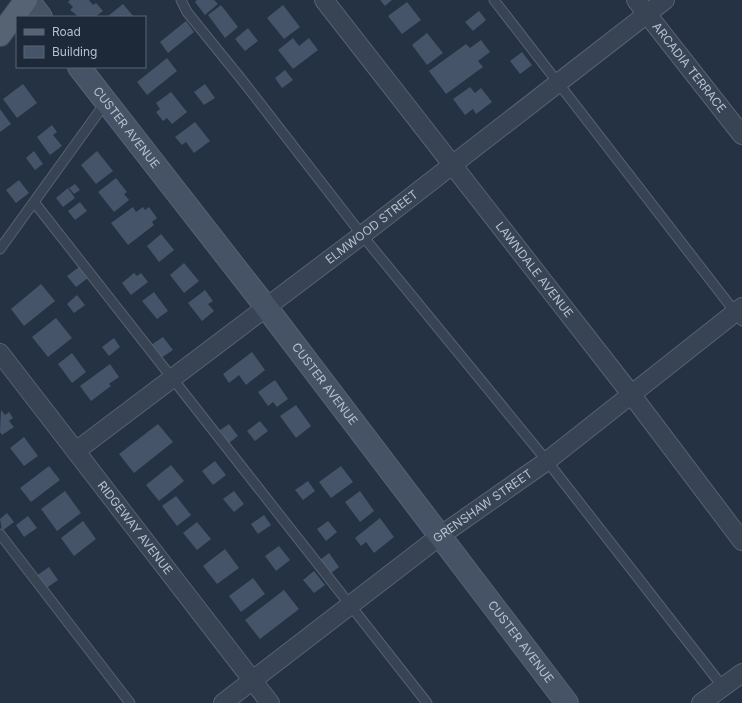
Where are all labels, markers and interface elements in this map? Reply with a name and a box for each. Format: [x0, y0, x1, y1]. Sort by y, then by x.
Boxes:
legend [16, 16, 146, 68]
street label: ARCADIA TERRACE [649, 19, 730, 115]
text: Road [52, 24, 81, 39]
text: Building [52, 44, 97, 59]
street label: CUSTER AVENUE [90, 84, 163, 171]
street label: ELMWOOD STREET [322, 186, 421, 267]
street label: LAWNDALE AVENUE [493, 219, 577, 320]
street label: CUSTER AVENUE [289, 340, 361, 428]
street label: GRENSHAW STREET [430, 466, 535, 546]
street label: RIDGEWAY AVENUE [95, 478, 176, 577]
street label: CUSTER AVENUE [485, 597, 557, 686]

